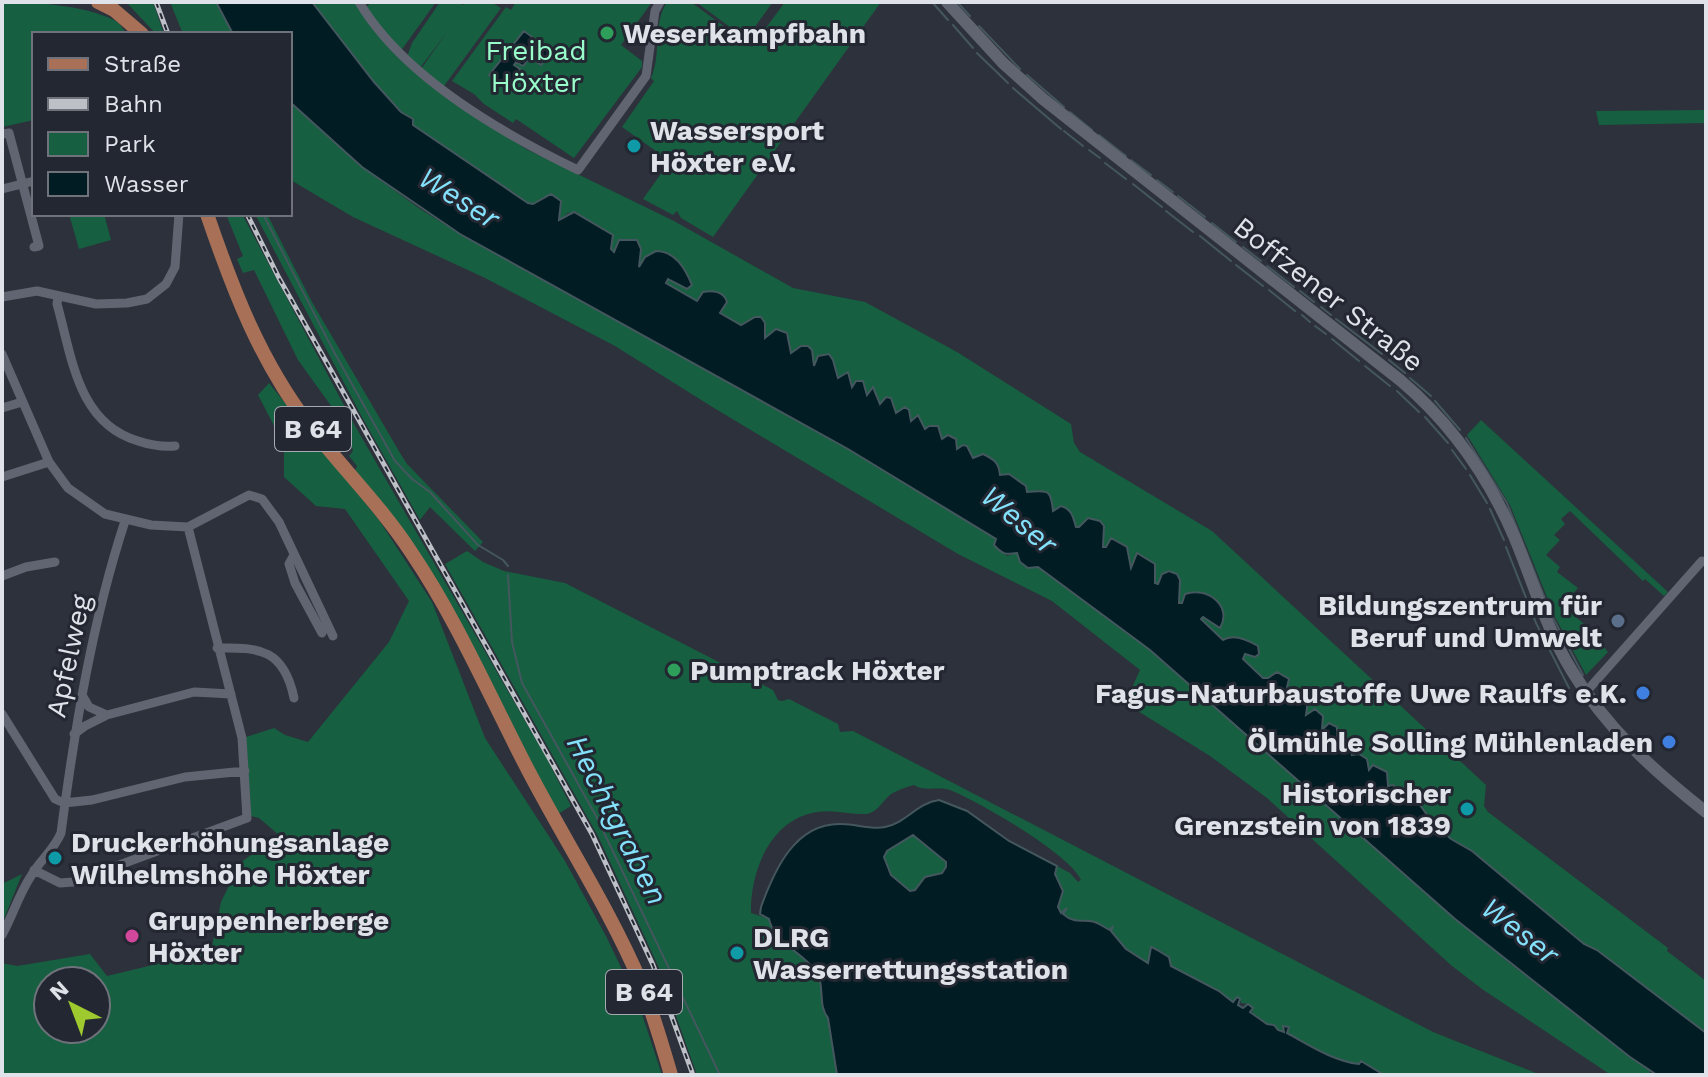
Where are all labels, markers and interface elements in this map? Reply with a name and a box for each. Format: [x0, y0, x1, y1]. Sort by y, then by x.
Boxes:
place label: Weserkampfbahn [623, 17, 866, 50]
marker: Weserkampfbahn [598, 24, 616, 42]
legend [32, 32, 292, 216]
park label: Freibad Höxter [485, 34, 587, 99]
text: Straße [104, 50, 181, 78]
text: Bahn [104, 90, 163, 118]
place label: Wassersport Höxter e.V. [650, 114, 824, 179]
text: Park [104, 130, 156, 158]
marker: Wassersport Höxter e.V. [625, 137, 643, 155]
water label: Weser [413, 159, 507, 237]
text: Wasser [104, 170, 189, 198]
street label: Boffzener Straße [1227, 210, 1430, 379]
road number: B 64 [275, 407, 351, 451]
water label: Weser [974, 478, 1065, 562]
place label: Bildungszentrum für Beruf und Umwelt [1318, 589, 1602, 654]
street label: Apfelweg [39, 592, 98, 721]
marker: Bildungszentrum für Beruf und Umwelt [1609, 612, 1627, 630]
place label: Pumptrack Höxter [690, 654, 945, 687]
marker: Pumptrack Höxter [665, 661, 683, 679]
place label: Fagus-Naturbaustoffe Uwe Raulfs e.K. [1095, 677, 1627, 710]
marker: Fagus-Naturbaustoffe Uwe Raulfs e.K. [1634, 684, 1652, 702]
place label: Ölmühle Solling Mühlenladen [1247, 726, 1653, 759]
water label: Hechtgraben [560, 729, 675, 911]
marker: Ölmühle Solling Mühlenladen [1660, 733, 1678, 751]
place label: Historischer Grenzstein von 1839 [1174, 777, 1451, 842]
marker: Historischer Grenzstein von 1839 [1458, 800, 1476, 818]
place label: Druckerhöhungsanlage Wilhelmshöhe Höxter [71, 826, 389, 891]
marker: Druckerhöhungsanlage Wilhelmshöhe Höxter [46, 849, 64, 867]
water label: Weser [1475, 890, 1567, 972]
place label: Gruppenherberge Höxter [148, 904, 389, 969]
place label: DLRG Wasserrettungsstation [753, 921, 1068, 986]
marker: Gruppenherberge Höxter [123, 927, 141, 945]
marker: DLRG Wasserrettungsstation [728, 944, 746, 962]
north arrow [32, 965, 112, 1045]
road number: B 64 [606, 970, 682, 1014]
text: N [45, 976, 73, 1005]

